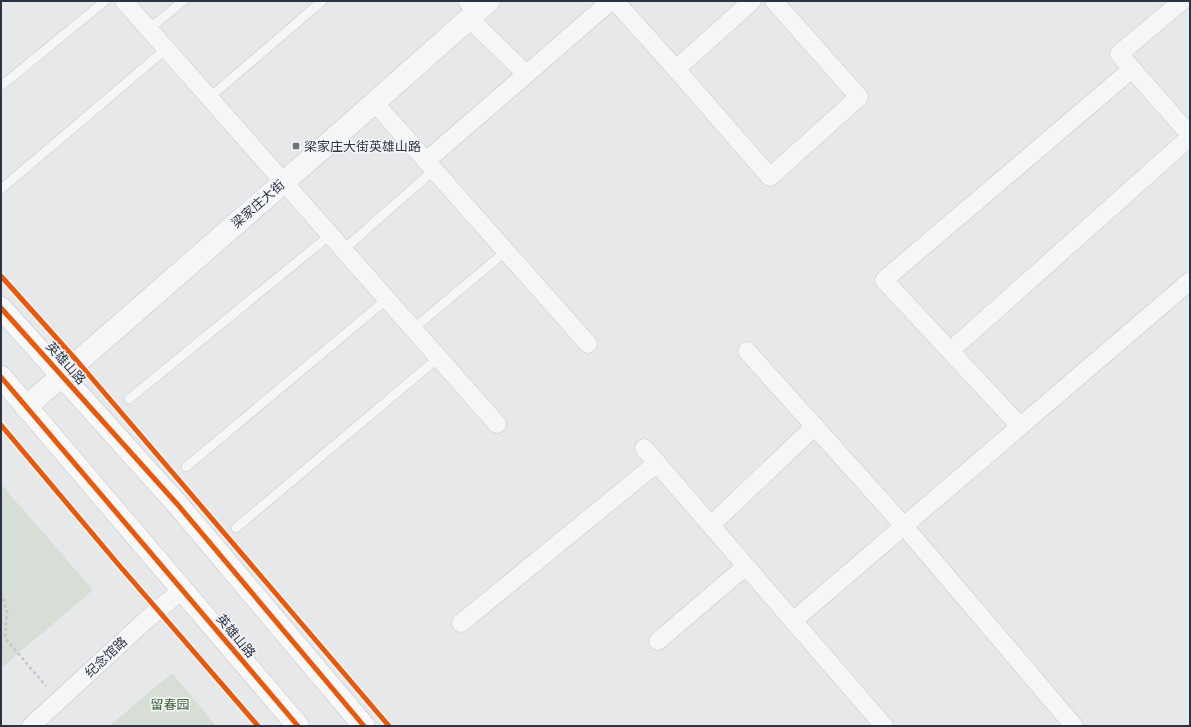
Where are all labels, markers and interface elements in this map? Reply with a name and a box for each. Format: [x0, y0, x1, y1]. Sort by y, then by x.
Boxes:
place label: 梁家庄大街英雄山路 [304, 138, 421, 155]
marker: 梁家庄大街英雄山路 [291, 141, 301, 151]
street label: 梁家庄大街 [228, 176, 288, 232]
street label: 英雄山路 [42, 338, 90, 388]
street label: 英雄山路 [213, 611, 259, 661]
street label: 纪念馆路 [81, 633, 131, 681]
park label: 留春园 [150, 696, 190, 713]

